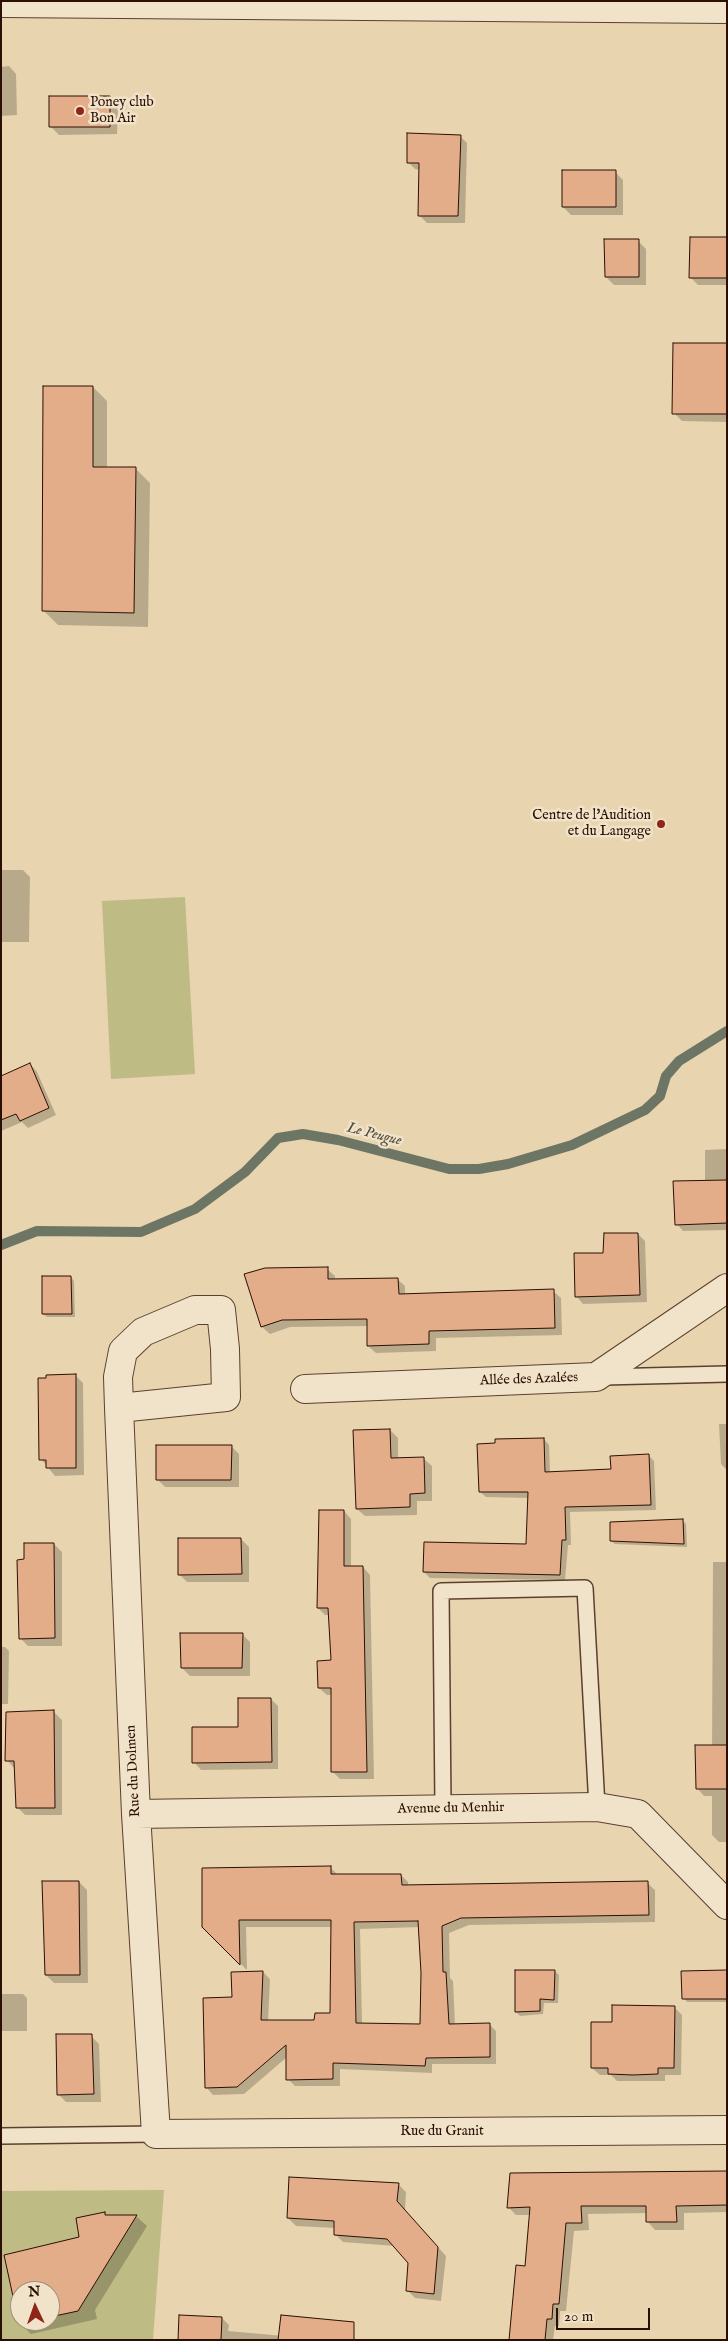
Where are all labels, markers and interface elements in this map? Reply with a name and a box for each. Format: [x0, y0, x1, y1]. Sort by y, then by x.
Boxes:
place label: Poney club Bon Air [90, 95, 154, 128]
marker: Poney club Bon Air [74, 105, 86, 117]
place label: Centre de l'Audition et du Langage [532, 808, 651, 840]
marker: Centre de l'Audition et du Langage [655, 818, 667, 830]
water label: Le Peugue [345, 1120, 403, 1150]
street label: Allée des Azalées [480, 1370, 578, 1390]
street label: Rue du Dolmen [123, 1724, 145, 1818]
street label: Avenue du Menhir [397, 1800, 505, 1818]
street label: Rue du Granit [400, 2124, 484, 2140]
north arrow [10, 2281, 60, 2331]
text: N [28, 2283, 41, 2301]
scale bar [558, 2298, 652, 2330]
text: 20 m [564, 2307, 593, 2326]

